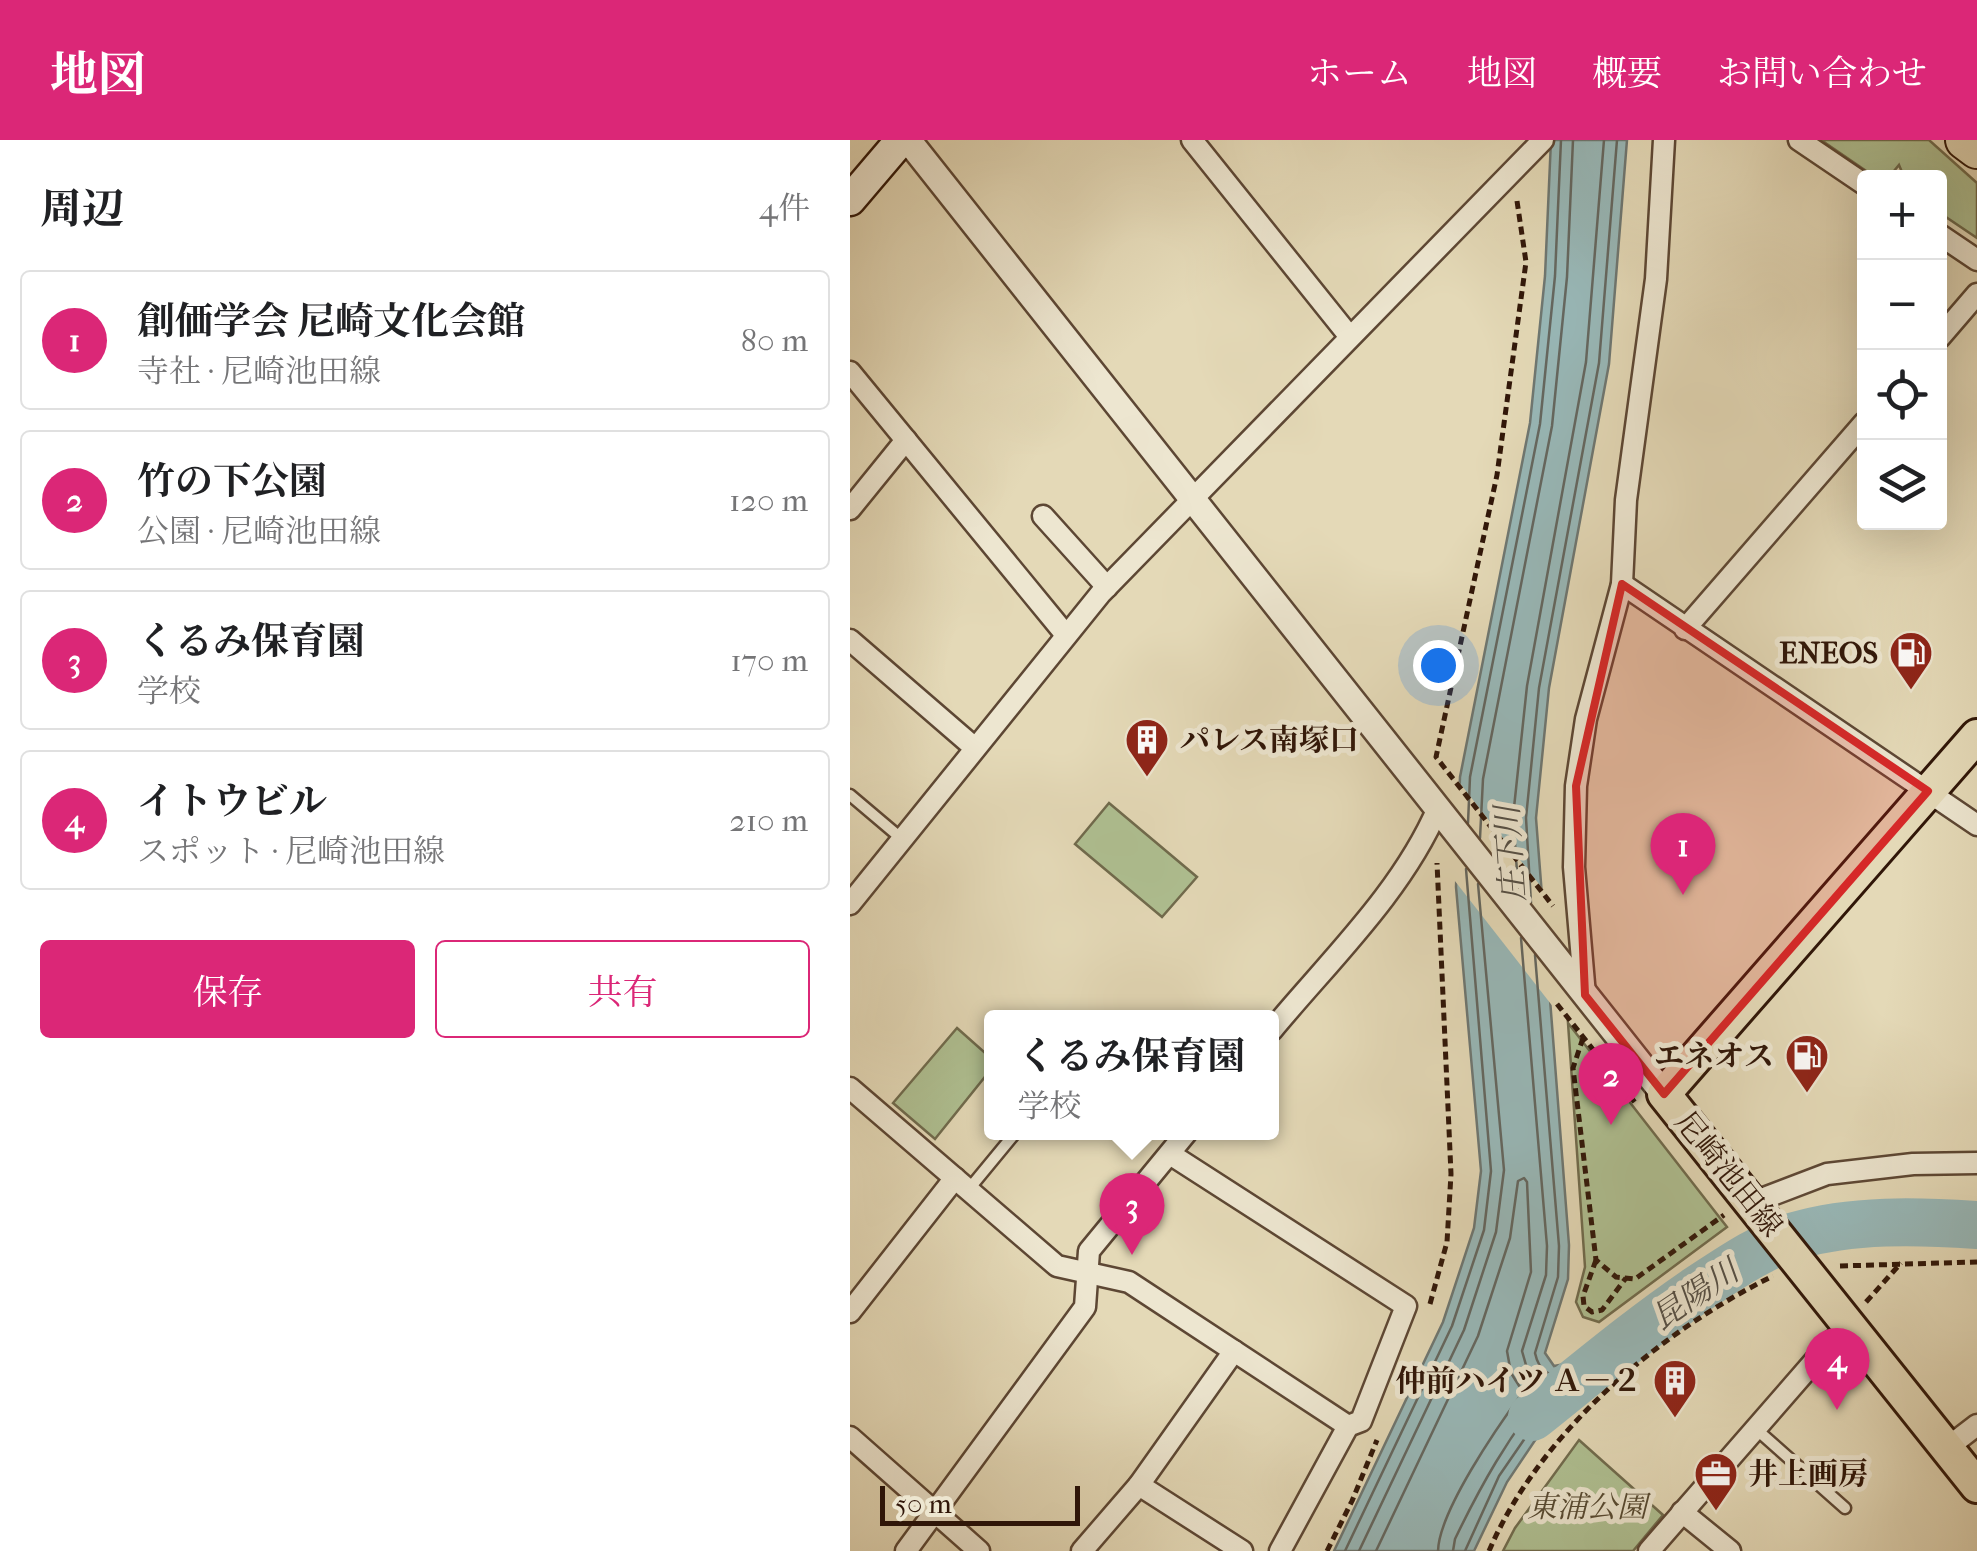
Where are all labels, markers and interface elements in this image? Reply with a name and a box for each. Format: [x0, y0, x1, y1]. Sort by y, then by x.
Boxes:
text: 地図 [50, 47, 146, 103]
text: ホーム [1307, 53, 1412, 94]
text: 地図 [1467, 53, 1537, 94]
text: 概要 [1592, 53, 1662, 94]
text: お問い合わせ [1717, 53, 1927, 94]
map controls [1857, 170, 1947, 530]
button: + [1857, 170, 1947, 260]
text: 周辺 [40, 185, 124, 234]
text: 4件 [759, 190, 810, 227]
button: − [1857, 260, 1947, 350]
text: 創価学会 尼崎文化会館 [137, 299, 525, 344]
text: 1 [69, 322, 80, 359]
text: 80 m [741, 322, 808, 359]
button: locate [1857, 350, 1947, 440]
text: 寺社 · 尼崎池田線 [137, 353, 381, 390]
button: layers [1857, 440, 1947, 530]
text: 竹の下公園 [137, 459, 327, 504]
text: 2 [66, 482, 83, 519]
text: 120 m [729, 482, 808, 519]
text: 公園 · 尼崎池田線 [137, 513, 381, 550]
text: くるみ保育園 [137, 619, 365, 664]
fuel station icon: ENEOS [1888, 630, 1934, 691]
place label: ENEOS [1779, 636, 1878, 671]
your location [1413, 640, 1464, 691]
text: 3 [68, 642, 81, 679]
text: 170 m [730, 642, 808, 679]
text: 学校 [137, 673, 201, 710]
building icon: パレス南塚口 [1124, 717, 1170, 778]
place label: パレス南塚口 [1180, 723, 1359, 758]
text: イトウビル [137, 779, 327, 824]
text: 4 [65, 802, 84, 839]
text: 210 m [729, 802, 808, 839]
water label: 庄下川 [1488, 802, 1532, 903]
pin: 1 [1650, 812, 1716, 895]
text: スポット · 尼崎池田線 [137, 833, 445, 870]
button: 保存 [40, 940, 415, 1038]
button: 共有 [435, 940, 810, 1038]
popup [984, 1010, 1279, 1140]
fuel station icon: エネオス [1784, 1033, 1830, 1094]
text: くるみ保育園 [1017, 1034, 1246, 1079]
place label: エネオス [1654, 1039, 1774, 1074]
pin: 2 [1578, 1042, 1644, 1125]
text: 学校 [1017, 1088, 1082, 1125]
street label: 尼崎池田線 [1668, 1105, 1789, 1244]
pin: 3 [1100, 1172, 1164, 1255]
water label: 昆陽川 [1645, 1251, 1748, 1337]
pin: 4 [1804, 1328, 1870, 1410]
building icon: 仲前ハイツ Ａ－２ [1652, 1358, 1698, 1419]
place label: 仲前ハイツ Ａ－２ [1396, 1364, 1642, 1399]
office icon: 井上画房 [1693, 1451, 1739, 1512]
place label: 井上画房 [1748, 1457, 1868, 1492]
scale bar [880, 1481, 1080, 1526]
text: 50 m [895, 1487, 952, 1520]
park label: 東浦公園 [1527, 1490, 1652, 1525]

